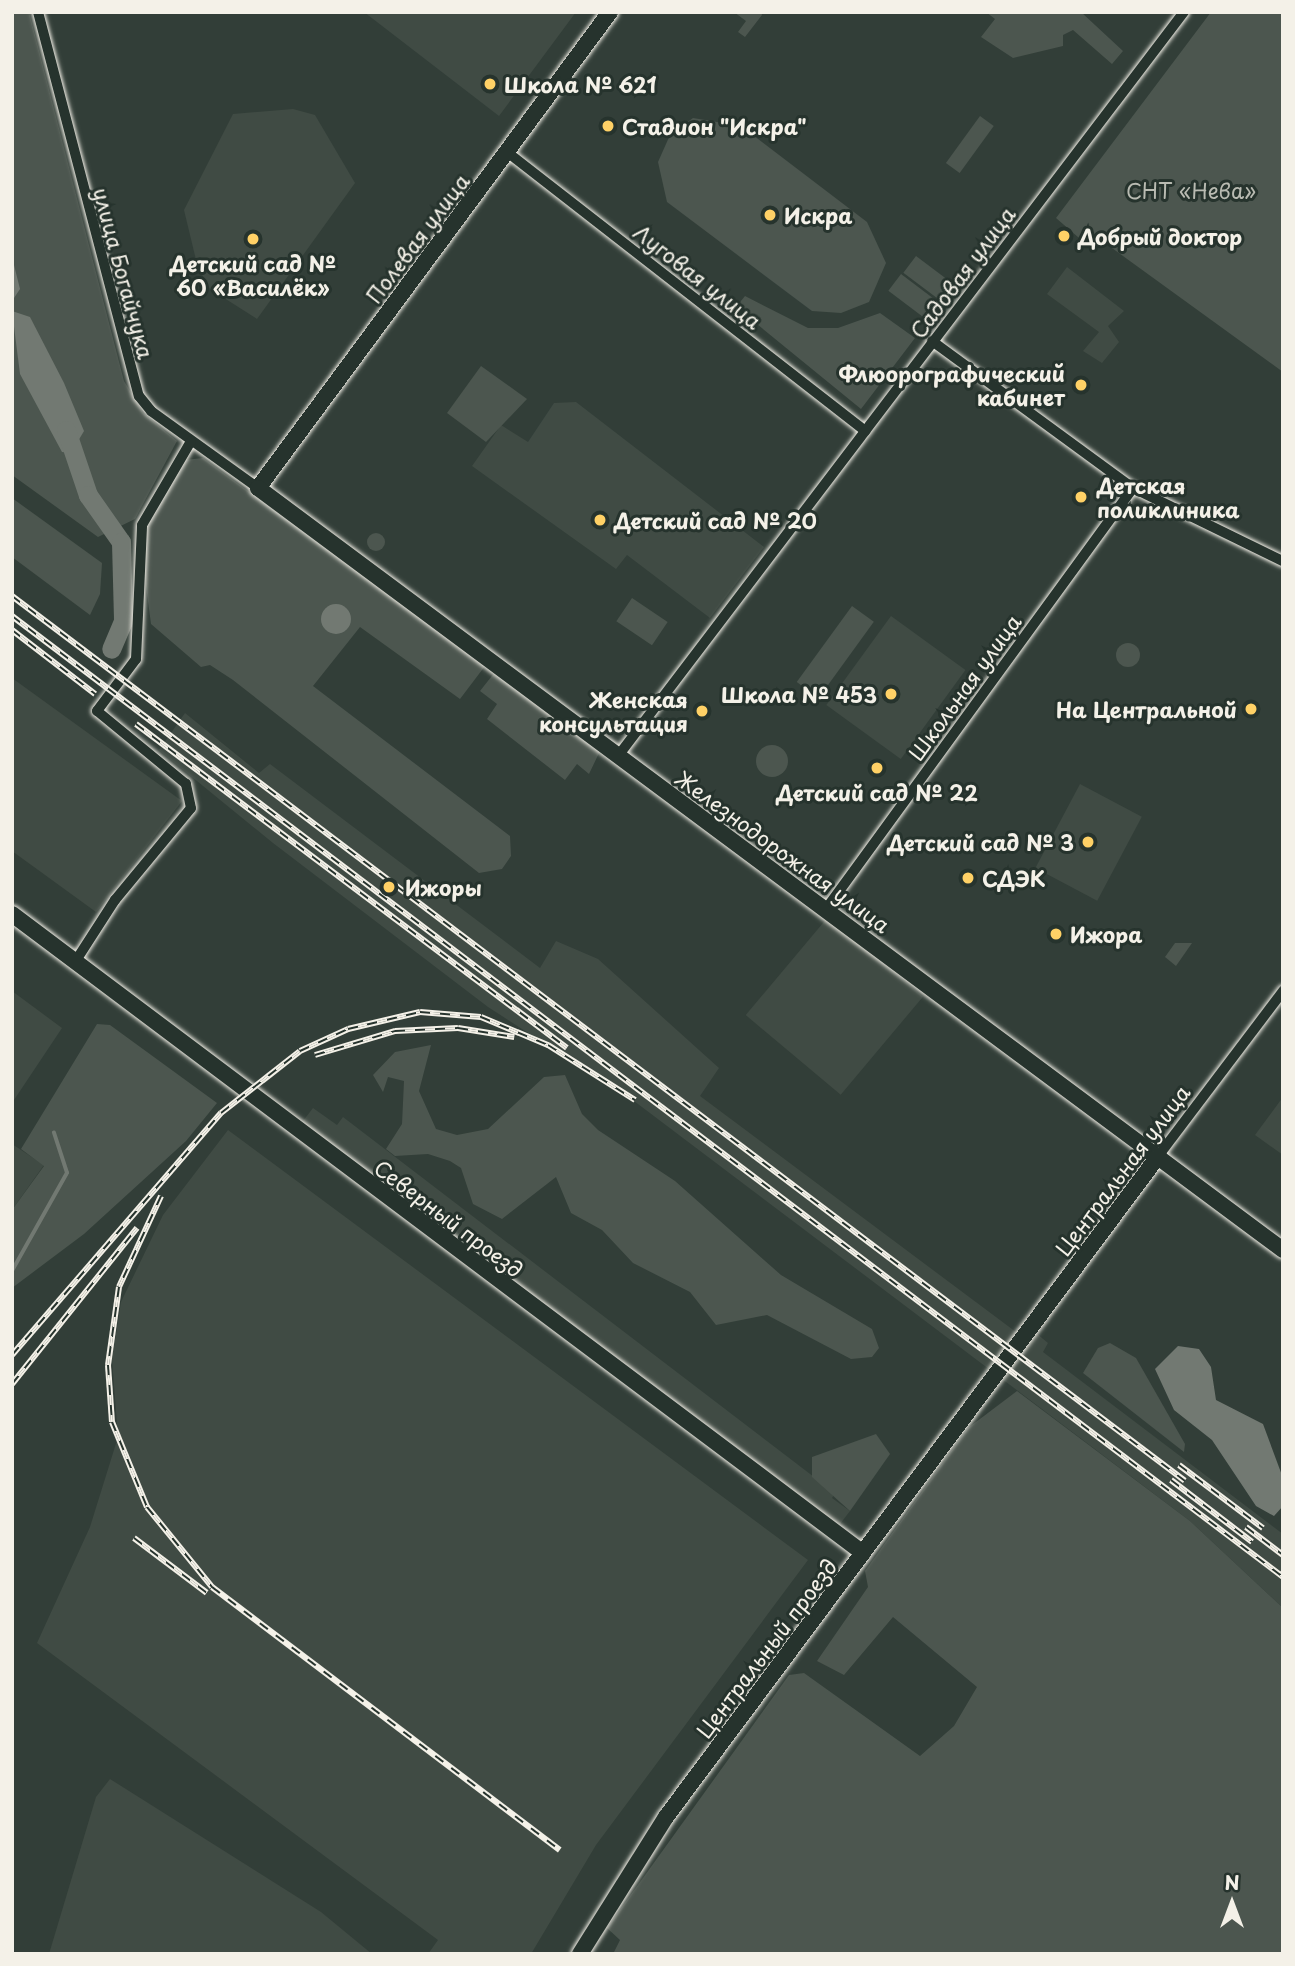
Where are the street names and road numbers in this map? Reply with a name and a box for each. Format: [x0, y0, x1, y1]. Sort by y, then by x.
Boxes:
street label: Полевая улица [360, 168, 474, 308]
street label: улица Богайчука [89, 184, 159, 362]
street label: Садовая улица [904, 201, 1020, 343]
street label: Луговая улица [629, 218, 767, 334]
street label: Школьная улица [902, 609, 1026, 765]
street label: Железнодорожная улица [670, 764, 896, 938]
street label: Центральная улица [1050, 1080, 1194, 1260]
street label: Северный проезд [369, 1154, 529, 1282]
street label: Центральный проезд [690, 1553, 842, 1743]

